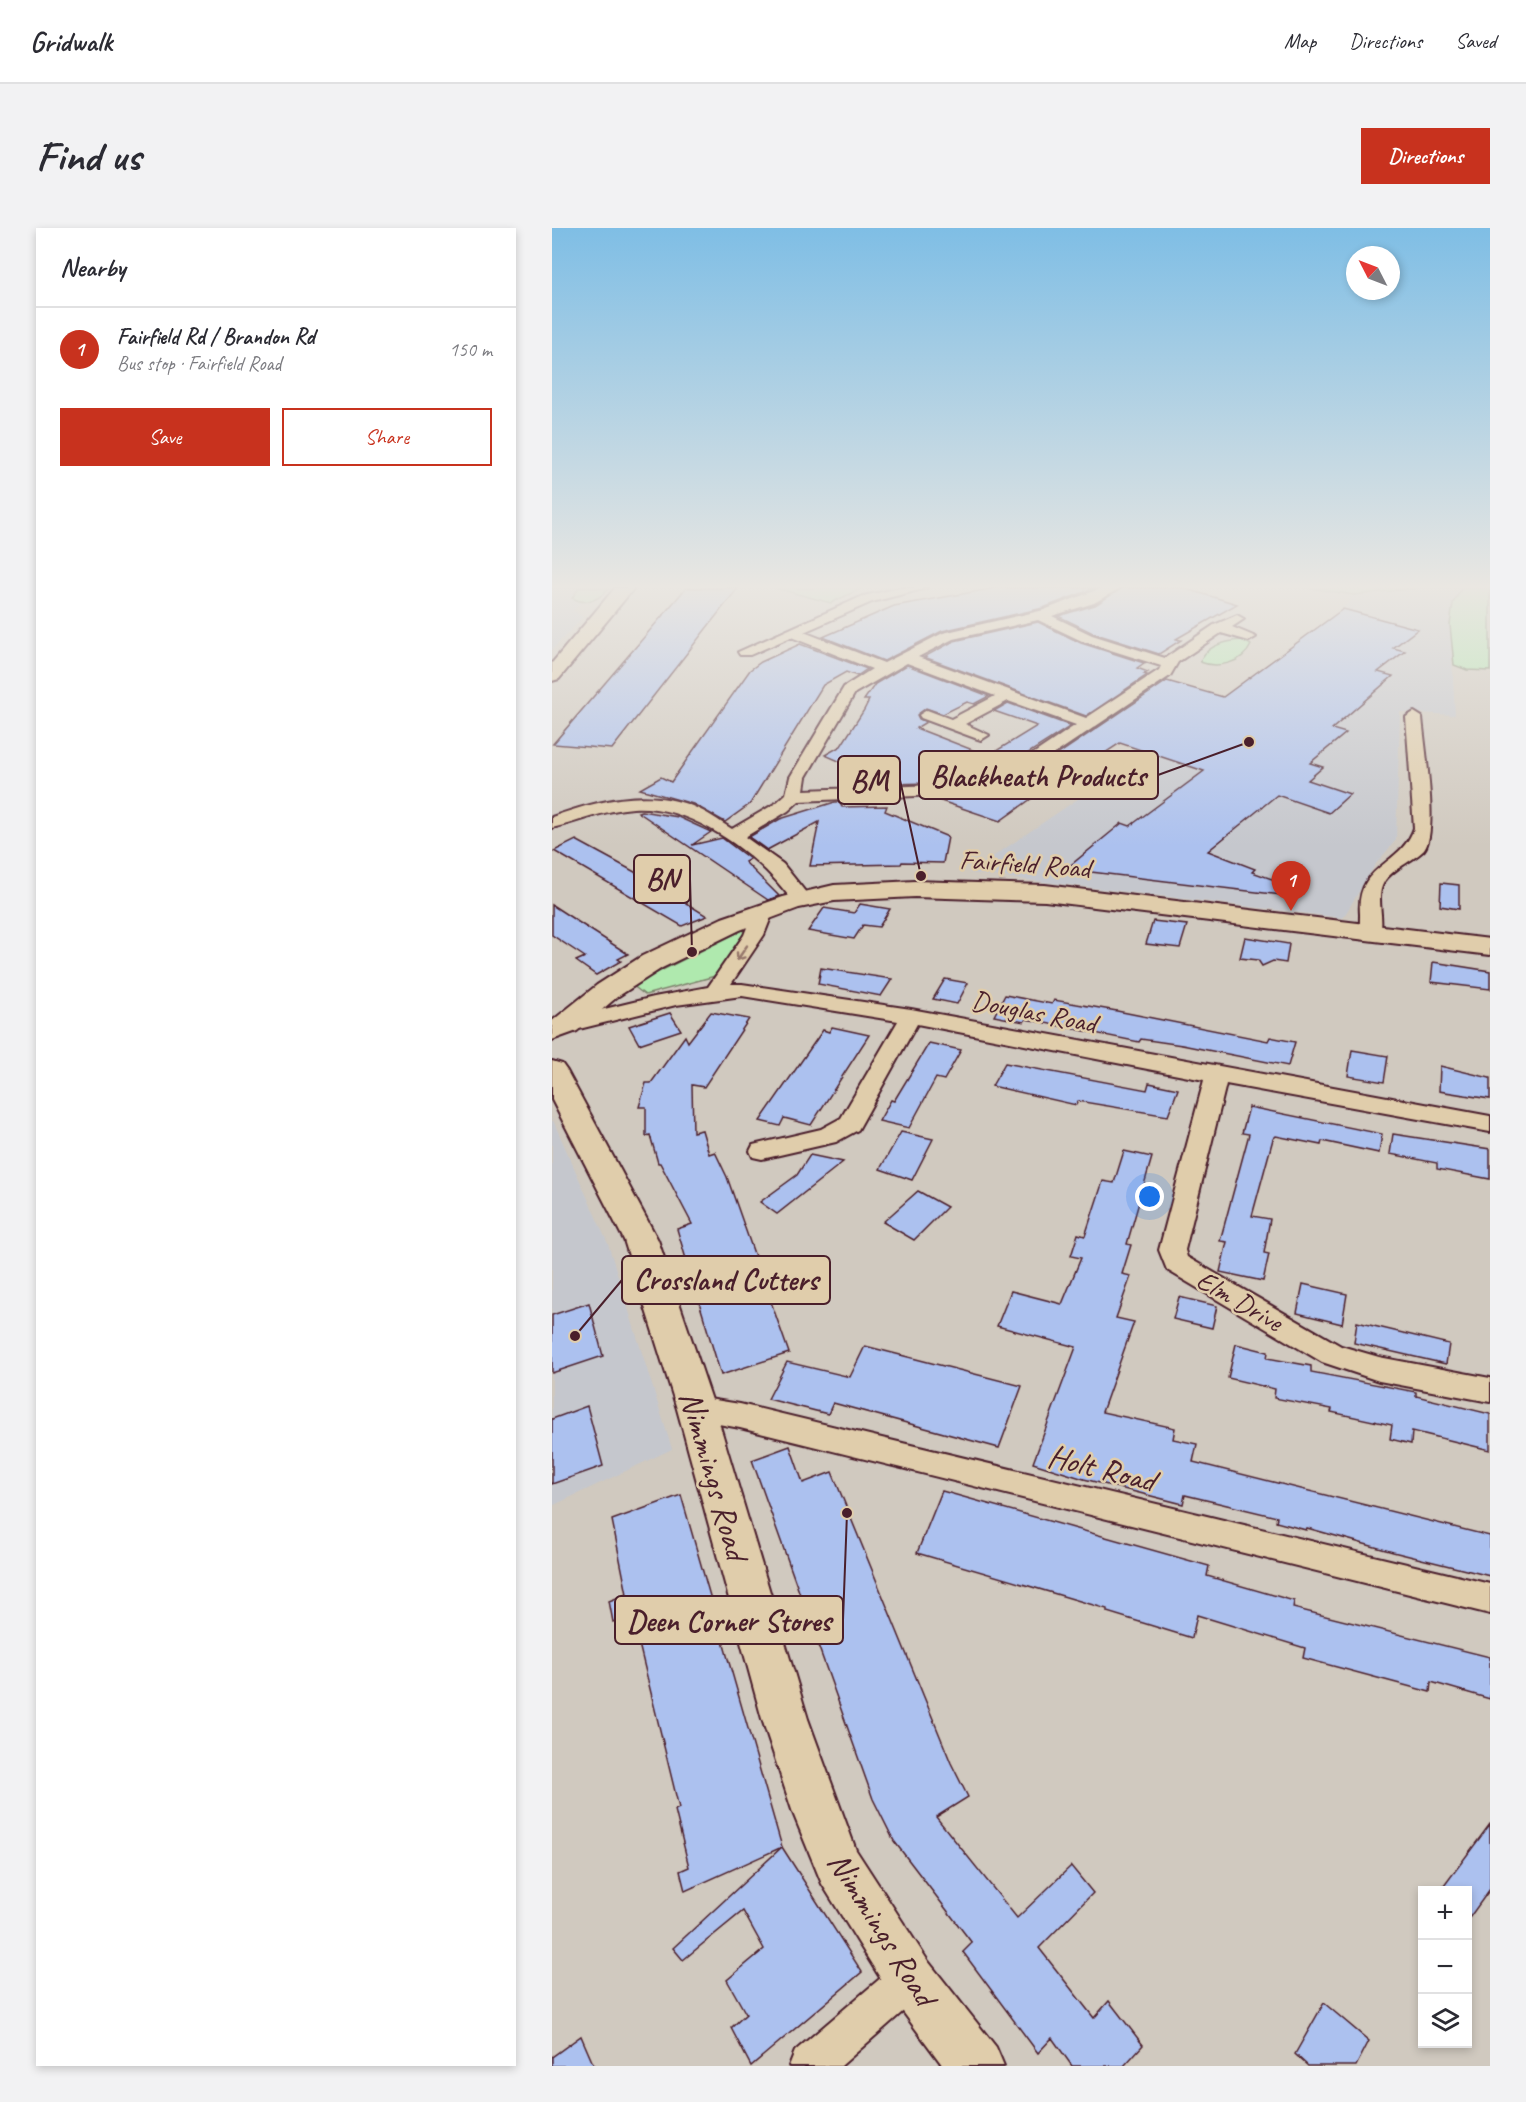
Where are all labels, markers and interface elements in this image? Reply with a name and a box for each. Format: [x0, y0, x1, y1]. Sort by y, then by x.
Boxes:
text: Gridwalk [30, 24, 112, 59]
text: Map [1284, 28, 1316, 54]
text: Directions [1349, 28, 1422, 54]
text: Saved [1455, 28, 1496, 54]
button: Directions [1361, 128, 1490, 184]
text: Find us [36, 130, 141, 183]
north arrow [1346, 246, 1400, 300]
text: Nearby [60, 251, 125, 284]
text: Fairfield Rd / Brandon Rd [117, 323, 315, 351]
text: 1 [75, 337, 84, 362]
text: 150 m [449, 337, 492, 362]
text: Bus stop · Fairfield Road [117, 351, 281, 376]
button: Save [60, 408, 270, 466]
button: Share [282, 408, 492, 466]
callout: Blackheath Products [919, 751, 1158, 799]
callout: BM [838, 756, 900, 804]
text: Blackheath Products [930, 757, 1149, 795]
text: BM [850, 762, 890, 800]
street label: Fairfield Road [959, 841, 1095, 886]
callout: BN [634, 855, 690, 903]
text: BN [646, 860, 683, 898]
pin: 1 [1272, 862, 1310, 911]
one-way arrow [736, 944, 748, 960]
street label: Douglas Road [969, 982, 1103, 1041]
your location [1135, 1182, 1164, 1211]
callout: Crossland Cutters [622, 1256, 830, 1304]
text: Crossland Cutters [634, 1261, 822, 1299]
street label: Elm Drive [1190, 1262, 1291, 1340]
street label: Nimmings Road [670, 1386, 760, 1569]
street label: Holt Road [1044, 1434, 1165, 1503]
callout: Deen Corner Stores [615, 1596, 843, 1644]
text: Deen Corner Stores [627, 1602, 835, 1640]
street label: Nimmings Road [818, 1844, 949, 2018]
map controls [1418, 1886, 1472, 2048]
button: + [1418, 1886, 1472, 1940]
button: − [1418, 1940, 1472, 1994]
button: layers [1418, 1994, 1472, 2048]

